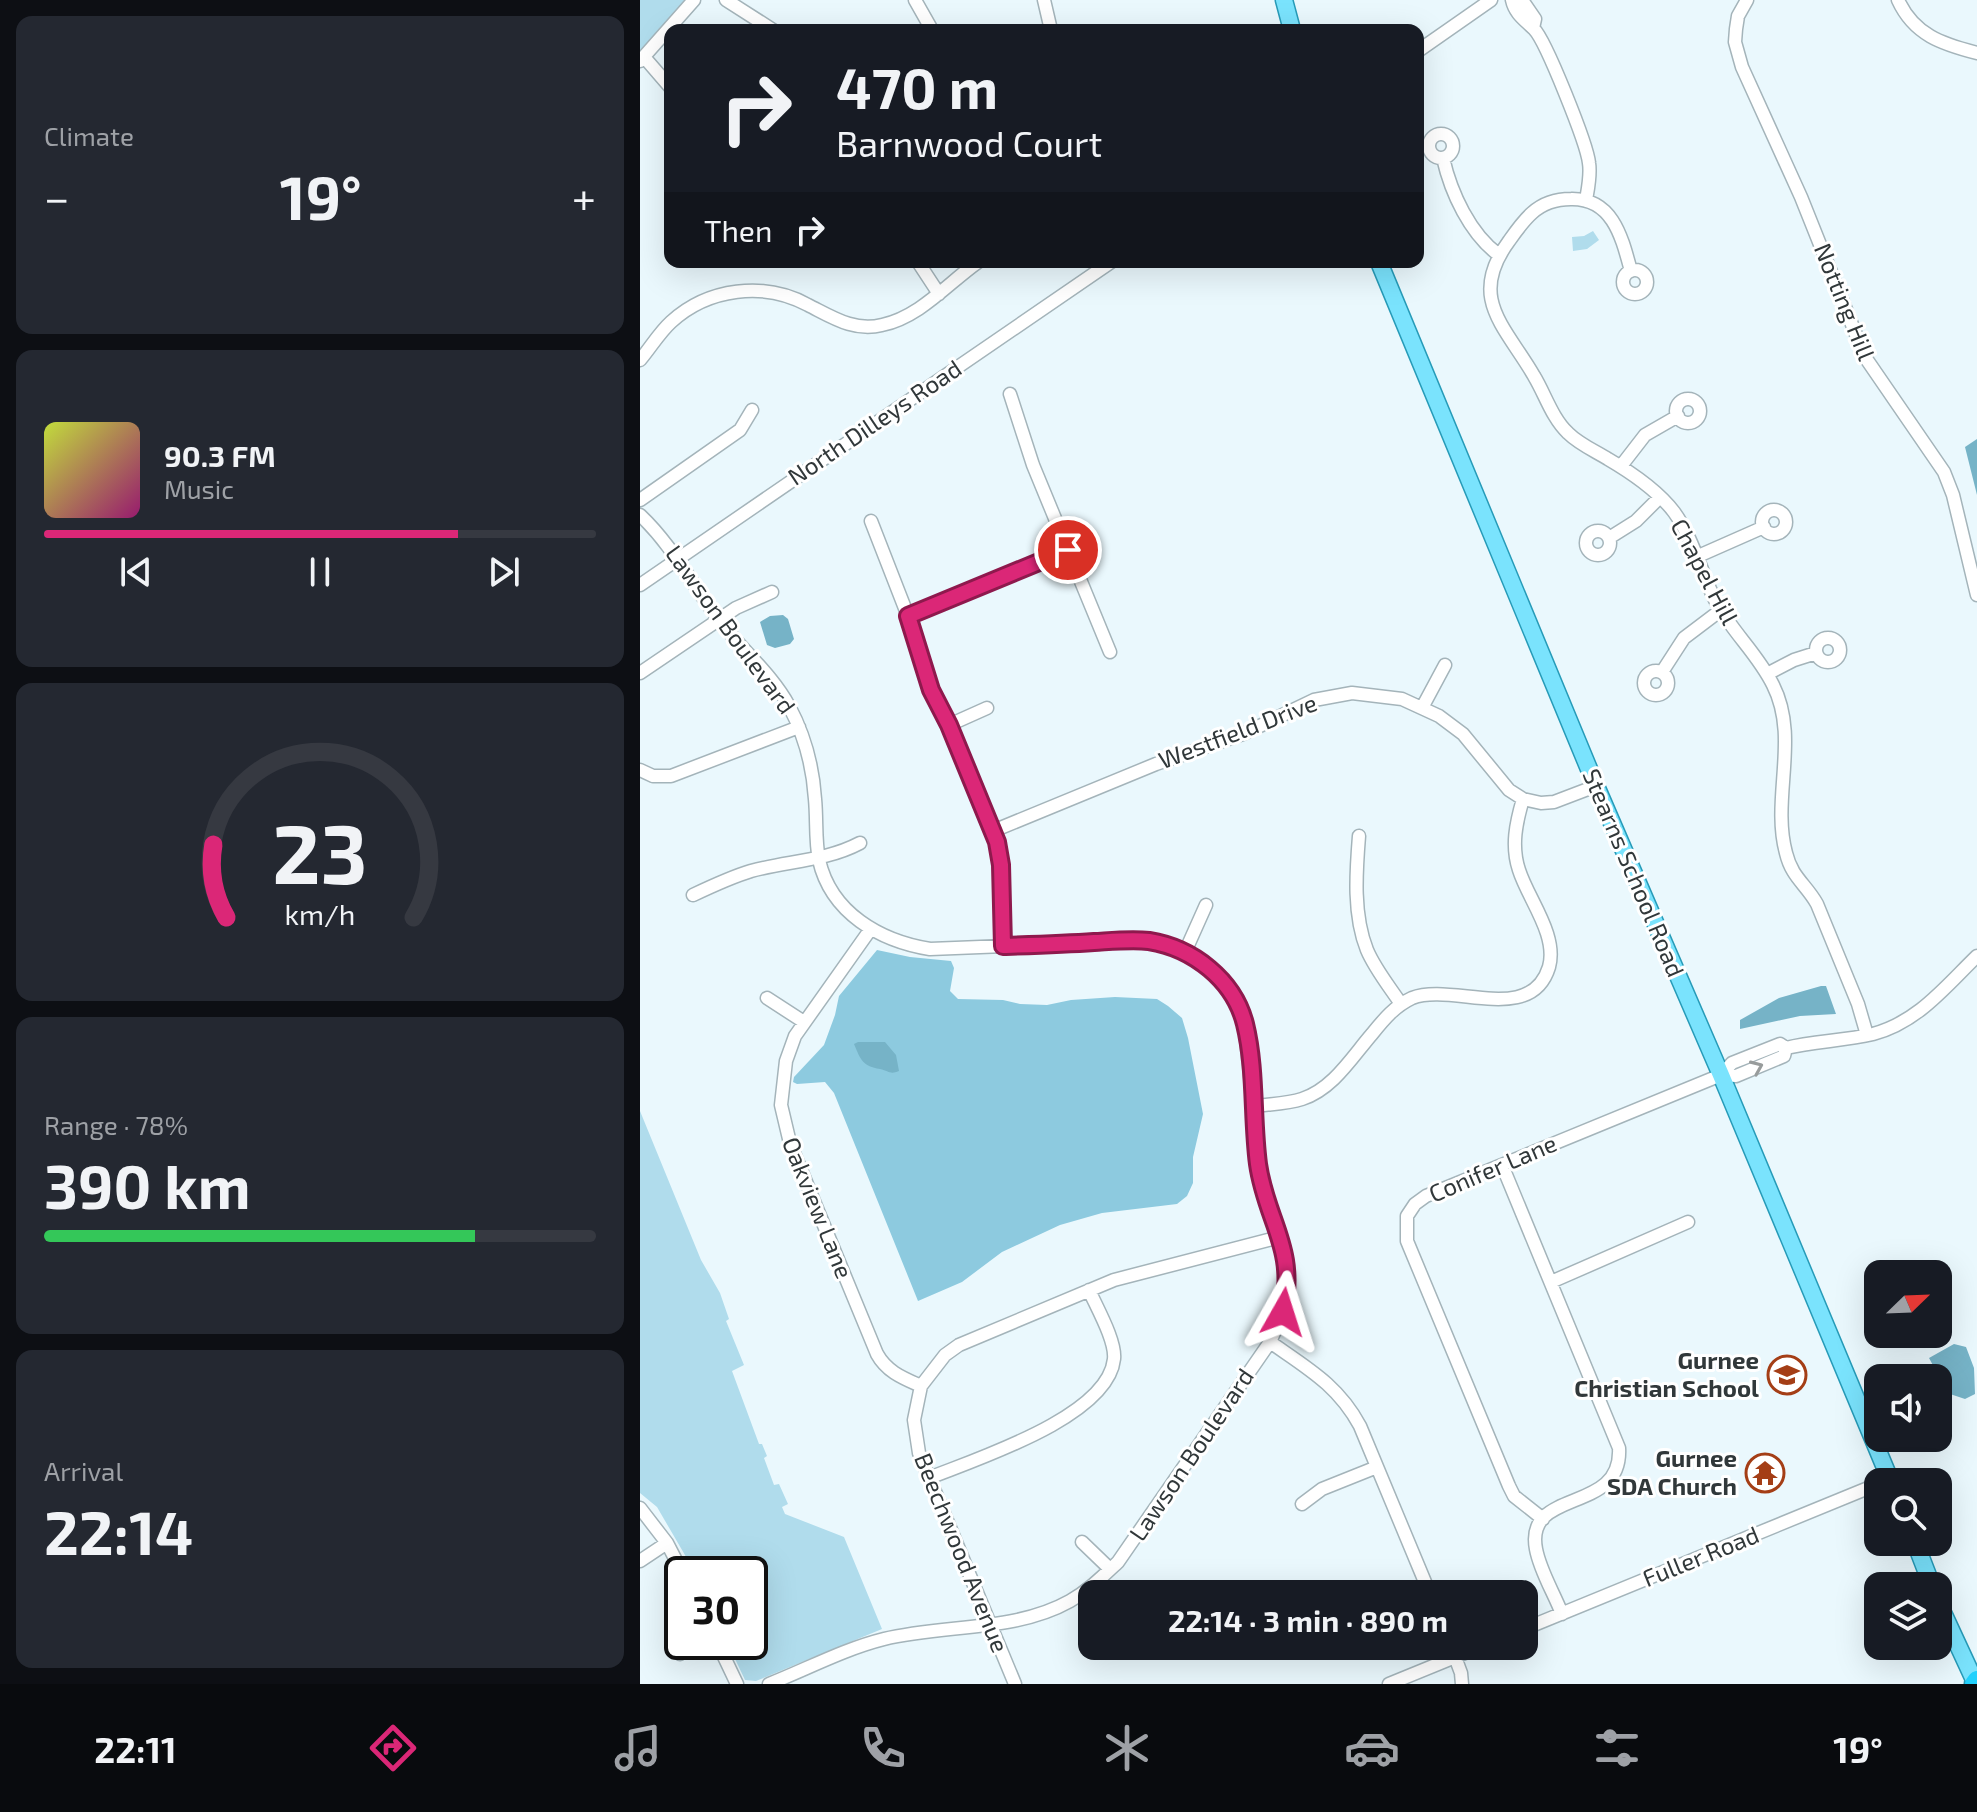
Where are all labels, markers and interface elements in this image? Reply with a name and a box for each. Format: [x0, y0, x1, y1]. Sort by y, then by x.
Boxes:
text: 470 m [836, 53, 998, 120]
icon: right [704, 56, 808, 160]
text: Climate [44, 120, 134, 151]
text: Barnwood Court [836, 121, 1102, 164]
text: 19° [280, 160, 362, 232]
text: − [44, 170, 70, 223]
text: + [572, 170, 596, 223]
icon: right [788, 208, 832, 252]
text: Then [704, 212, 772, 248]
street label: Notting Hill [1809, 239, 1882, 364]
street label: North Dilleys Road [782, 353, 966, 491]
text: 90.3 FM [164, 437, 276, 473]
text: Music [164, 473, 234, 504]
street label: Chapel Hill [1665, 513, 1745, 629]
pin [1034, 516, 1102, 584]
icon: arrive [1046, 528, 1090, 572]
street label: Lawson Boulevard [660, 539, 802, 719]
icon: previous [114, 550, 158, 594]
icon: pause [298, 550, 342, 594]
icon: next [482, 550, 526, 594]
street label: Westfield Drive [1154, 687, 1321, 774]
street label: Stearns School Road [1577, 764, 1691, 981]
text: 23 [272, 801, 368, 901]
text: km/h [285, 896, 355, 931]
one-way arrow [1749, 1061, 1763, 1077]
text: Range · 78% [44, 1109, 188, 1140]
street label: Conifer Lane [1424, 1128, 1561, 1208]
street label: Oakview Lane [777, 1132, 860, 1282]
text: 390 km [44, 1149, 251, 1221]
north arrow [1864, 1260, 1952, 1348]
map controls [1864, 1260, 1952, 1660]
position arrow [1241, 1270, 1325, 1354]
place label: Gurnee Christian School [1574, 1345, 1759, 1402]
school or university icon: Gurnee Christian School [1766, 1354, 1808, 1396]
street label: Lawson Boulevard [1122, 1363, 1259, 1546]
button: sound [1864, 1364, 1952, 1452]
place label: Gurnee SDA Church [1607, 1443, 1737, 1500]
street label: Beechwood Avenue [909, 1449, 1016, 1656]
temple icon: Gurnee SDA Church [1744, 1452, 1786, 1494]
text: Arrival [44, 1455, 123, 1486]
button: search [1864, 1468, 1952, 1556]
text: 22:14 [44, 1495, 193, 1567]
street label: Fuller Road [1638, 1519, 1763, 1592]
speed limit sign: 30 [664, 1556, 768, 1660]
button: layers [1864, 1572, 1952, 1660]
text: 22:14 · 3 min · 890 m [1168, 1602, 1448, 1638]
icon: directions [365, 1720, 421, 1776]
icon: music [610, 1720, 666, 1776]
icon: phone [855, 1720, 911, 1776]
icon: climate [1099, 1720, 1155, 1776]
icon: car [1344, 1720, 1400, 1776]
icon: filters [1589, 1720, 1645, 1776]
text: 22:11 [94, 1727, 177, 1770]
text: 19° [1833, 1727, 1883, 1770]

